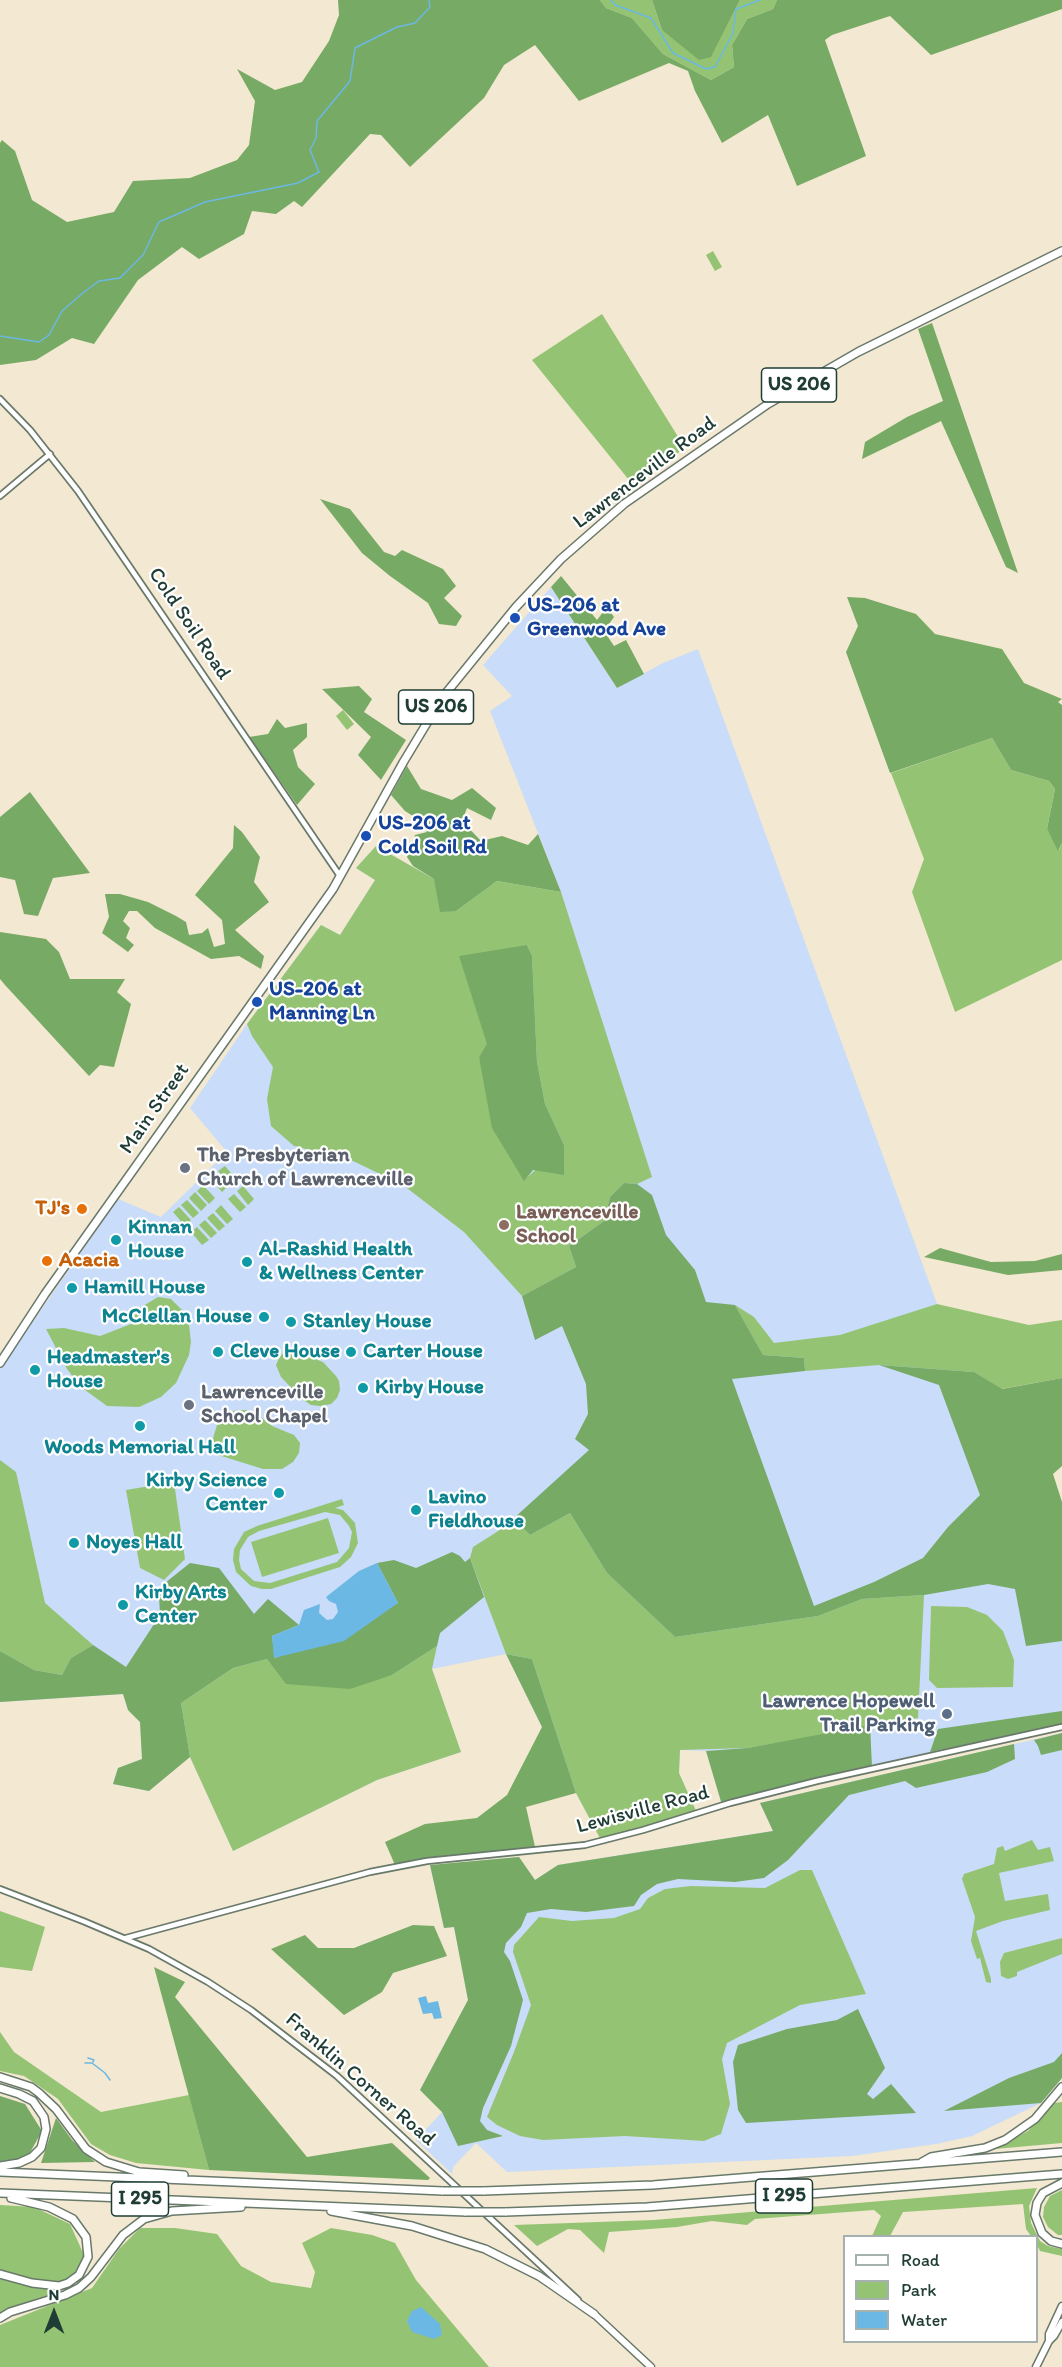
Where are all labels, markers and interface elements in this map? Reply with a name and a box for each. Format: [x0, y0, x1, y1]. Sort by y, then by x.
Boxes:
road number: US 206 [762, 368, 836, 402]
street label: Lawrenceville Road [569, 411, 721, 535]
street label: Cold Soil Road [142, 563, 236, 685]
place label: US-206 at Greenwood Ave [527, 593, 666, 643]
marker: US-206 at Greenwood Ave [508, 611, 522, 625]
road number: US 206 [398, 690, 474, 724]
place label: US-206 at Cold Soil Rd [378, 811, 487, 861]
marker: US-206 at Cold Soil Rd [359, 829, 373, 843]
place label: US-206 at Manning Ln [269, 977, 375, 1027]
marker: US-206 at Manning Ln [250, 995, 264, 1009]
street label: Main Street [115, 1059, 195, 1159]
place label: The Presbyterian Church of Lawrenceville [197, 1143, 413, 1193]
marker: The Presbyterian Church of Lawrenceville [178, 1161, 192, 1175]
place label: TJ's [35, 1196, 70, 1222]
place label: Lawrenceville School [516, 1200, 639, 1250]
marker: TJ's [75, 1202, 89, 1216]
place label: Kinnan House [128, 1215, 192, 1265]
marker: Lawrenceville School [497, 1218, 511, 1232]
marker: Kinnan House [109, 1233, 123, 1247]
place label: Al-Rashid Health & Wellness Center [259, 1237, 423, 1287]
place label: Acacia [59, 1248, 119, 1274]
marker: Acacia [40, 1254, 54, 1268]
marker: Al-Rashid Health & Wellness Center [240, 1255, 254, 1269]
place label: Hamill House [84, 1275, 205, 1301]
marker: Hamill House [65, 1281, 79, 1295]
place label: McClellan House [102, 1304, 252, 1330]
place label: Stanley House [303, 1309, 432, 1335]
marker: McClellan House [257, 1310, 271, 1324]
marker: Stanley House [284, 1315, 298, 1329]
place label: Cleve House [230, 1339, 340, 1365]
place label: Carter House [363, 1339, 483, 1365]
place label: Headmaster's House [47, 1345, 170, 1395]
marker: Cleve House [211, 1345, 225, 1359]
marker: Carter House [344, 1345, 358, 1359]
marker: Headmaster's House [28, 1363, 42, 1377]
place label: Kirby House [375, 1375, 484, 1401]
place label: Lawrenceville School Chapel [201, 1380, 327, 1430]
marker: Kirby House [356, 1381, 370, 1395]
marker: Lawrenceville School Chapel [182, 1398, 196, 1412]
marker: Woods Memorial Hall [133, 1419, 147, 1433]
place label: Woods Memorial Hall [44, 1435, 236, 1461]
place label: Kirby Science Center [146, 1468, 267, 1518]
place label: Lavino Fieldhouse [428, 1485, 524, 1535]
marker: Kirby Science Center [272, 1486, 286, 1500]
marker: Lavino Fieldhouse [409, 1503, 423, 1517]
place label: Noyes Hall [86, 1530, 182, 1556]
marker: Noyes Hall [67, 1536, 81, 1550]
place label: Kirby Arts Center [135, 1580, 227, 1630]
marker: Kirby Arts Center [116, 1598, 130, 1612]
place label: Lawrence Hopewell Trail Parking [762, 1689, 935, 1739]
marker: Lawrence Hopewell Trail Parking [940, 1707, 954, 1721]
street label: Lewisville Road [574, 1780, 712, 1840]
street label: Franklin Corner Road [280, 2008, 440, 2152]
road number: I 295 [756, 2179, 812, 2213]
road number: I 295 [112, 2182, 168, 2216]
legend [843, 2235, 1038, 2343]
text: Road [901, 2249, 940, 2271]
text: Park [901, 2279, 936, 2301]
north arrow [24, 2283, 84, 2343]
text: N [49, 2285, 59, 2304]
text: Water [901, 2309, 947, 2331]

